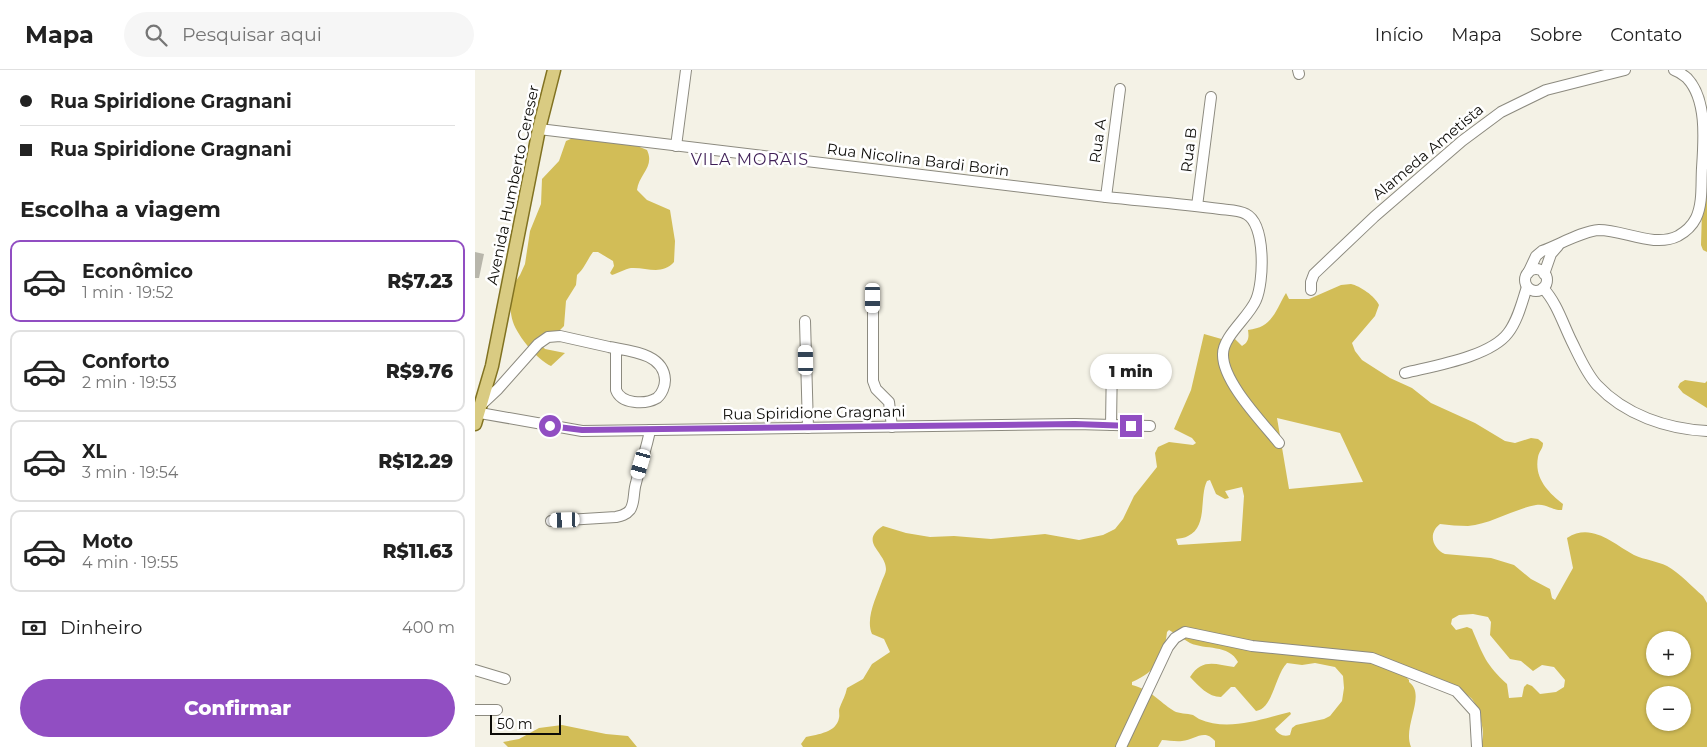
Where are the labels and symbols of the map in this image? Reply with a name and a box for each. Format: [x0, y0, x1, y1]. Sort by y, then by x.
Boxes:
street label: Avenida Humberto Cereser [482, 83, 543, 287]
street label: Alameda Ametista [1368, 100, 1487, 204]
street label: Rua A [1085, 117, 1110, 164]
street label: Rua B [1176, 126, 1201, 173]
street label: Rua Nicolina Bardi Borin [826, 139, 1010, 180]
district label: VILA MORAIS [691, 150, 809, 169]
car [865, 283, 880, 313]
car [798, 345, 813, 375]
callout: 1 min [1090, 354, 1172, 388]
street label: Rua Spiridione Gragnani [722, 401, 906, 424]
route start [539, 415, 561, 437]
route end [1120, 415, 1142, 437]
car [629, 448, 652, 480]
car [549, 512, 580, 528]
scale bar [490, 712, 561, 735]

